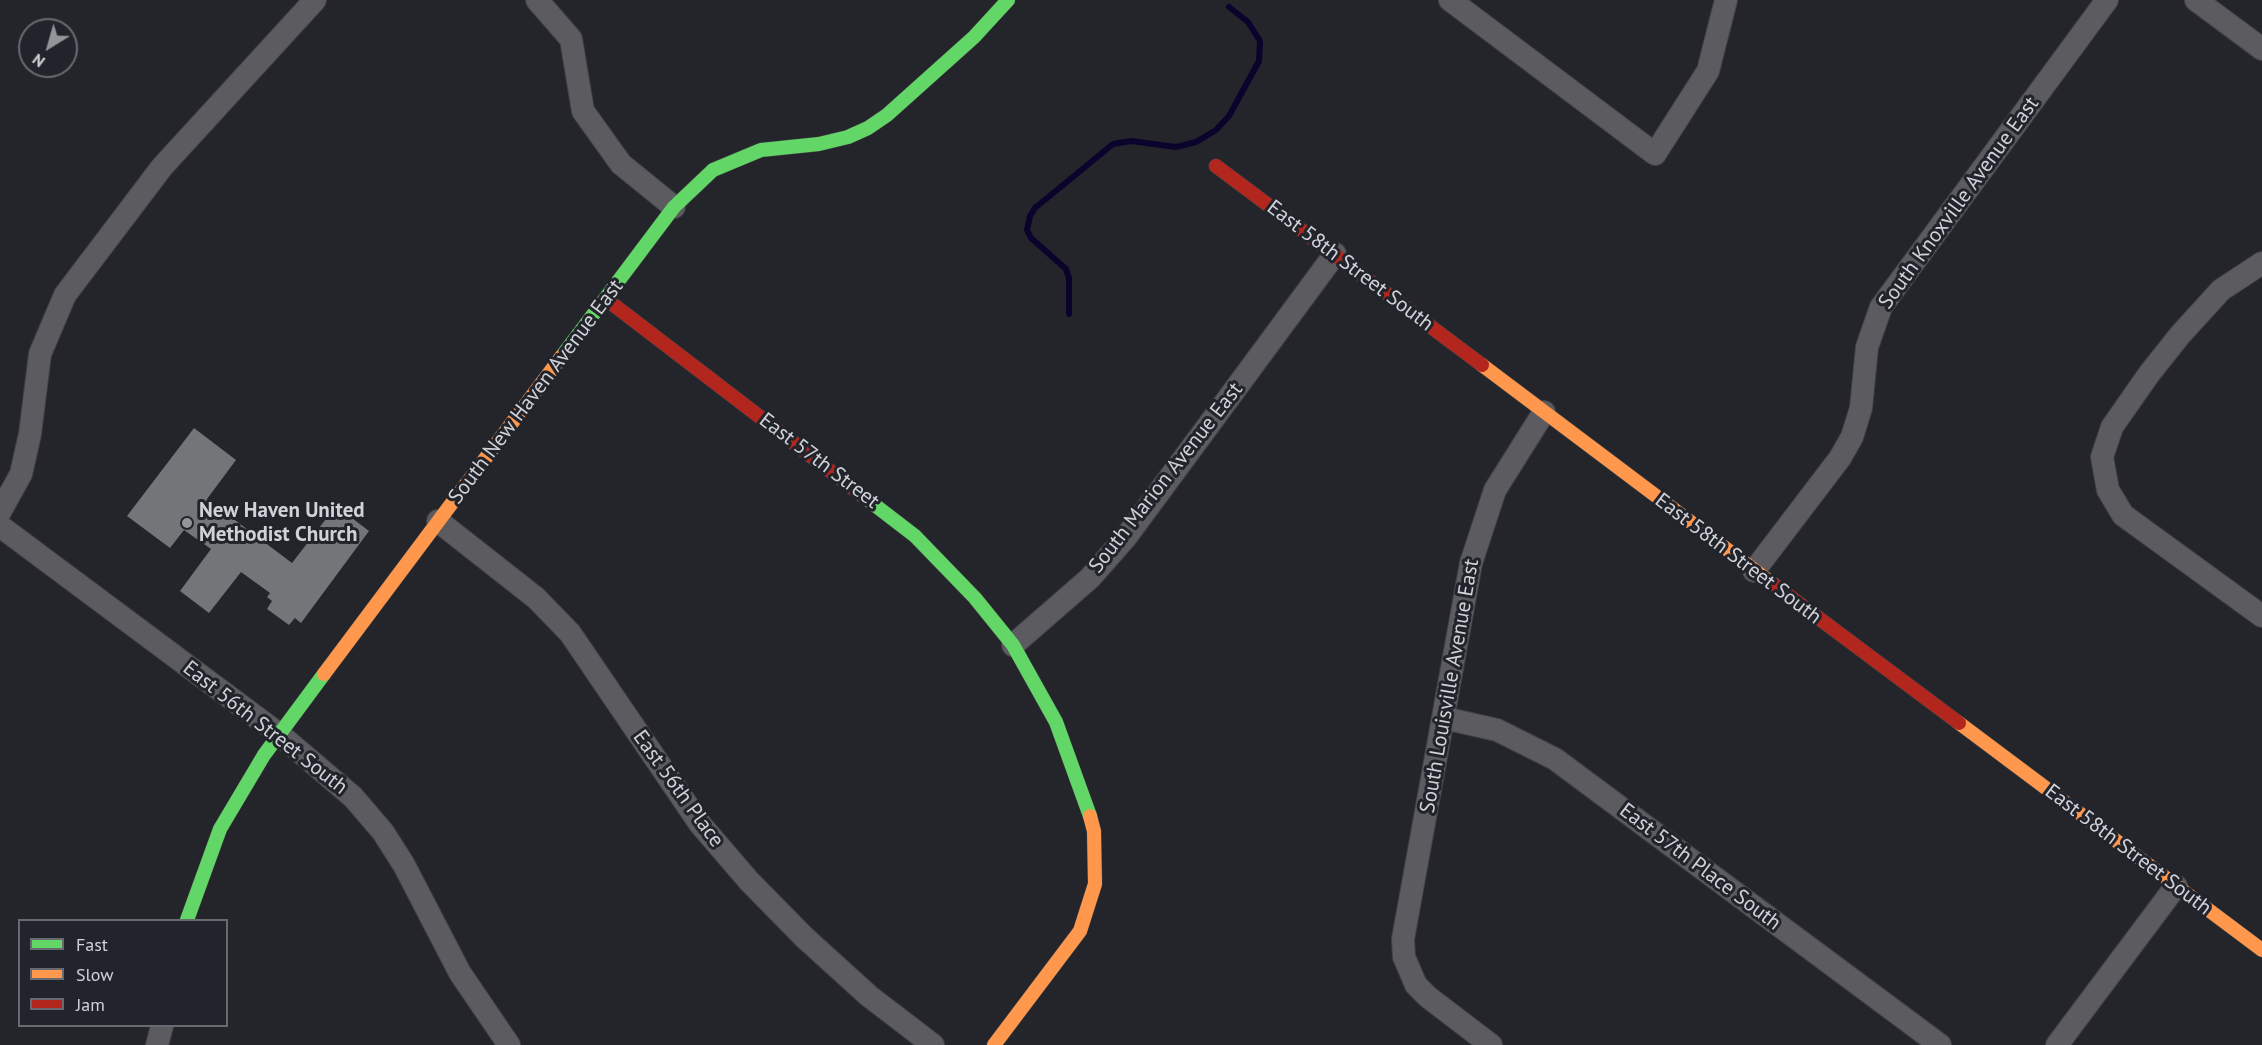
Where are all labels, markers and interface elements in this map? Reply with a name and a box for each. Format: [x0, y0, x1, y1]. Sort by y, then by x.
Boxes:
north arrow [18, 18, 78, 78]
text: N [28, 50, 49, 72]
street label: South Knoxville Avenue East [1874, 92, 2044, 314]
street label: East 58th Street South [1262, 195, 1438, 337]
street label: South New Haven Avenue East [443, 275, 629, 509]
street label: South Marion Avenue East [1084, 378, 1248, 578]
street label: East 57th Street [754, 408, 884, 514]
street label: East 58th Street South [1650, 488, 1826, 630]
place label: New Haven United Methodist Church [199, 498, 365, 548]
marker: New Haven United Methodist Church [180, 516, 194, 530]
street label: South Louisville Avenue East [1415, 557, 1485, 815]
street label: East 56th Street South [178, 656, 352, 800]
street label: East 56th Place [627, 726, 729, 852]
street label: East 58th Street South [2040, 779, 2216, 921]
street label: East 57th Place South [1614, 798, 1786, 936]
legend [18, 919, 228, 1027]
text: Fast [76, 933, 108, 956]
text: Slow [76, 963, 114, 986]
text: Jam [76, 993, 105, 1016]

